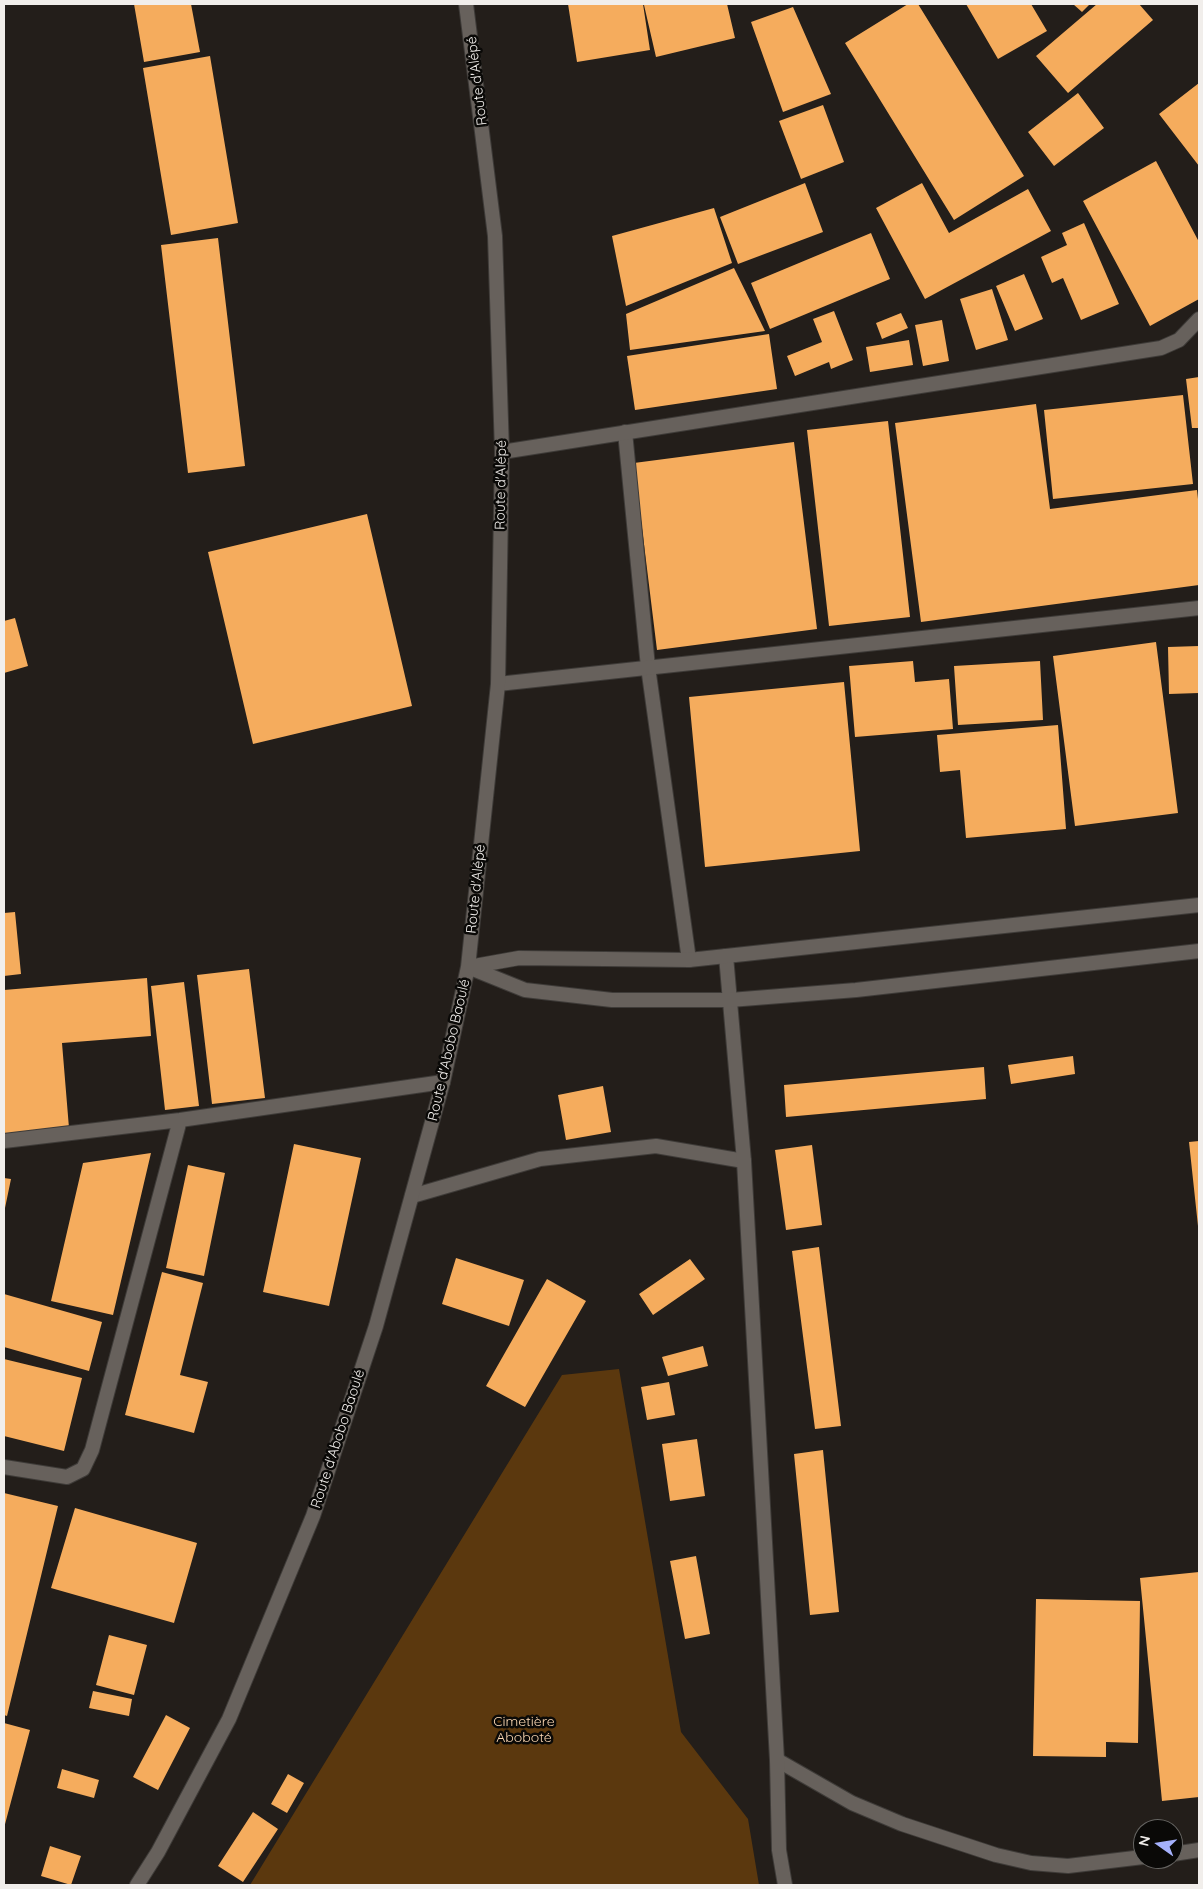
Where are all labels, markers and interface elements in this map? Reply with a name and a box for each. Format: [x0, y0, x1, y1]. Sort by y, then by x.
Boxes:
street label: Route d'Alépé [463, 35, 491, 127]
street label: Route d'Alépé [492, 440, 510, 530]
street label: Route d'Alépé [463, 843, 489, 935]
street label: Route d'Abobo Baoulé [424, 977, 474, 1123]
street label: Route d'Abobo Baoulé [308, 1367, 368, 1511]
park label: Cimetière Aboboté [493, 1714, 555, 1746]
north arrow [1133, 1819, 1183, 1869]
text: N [1134, 1834, 1154, 1848]

